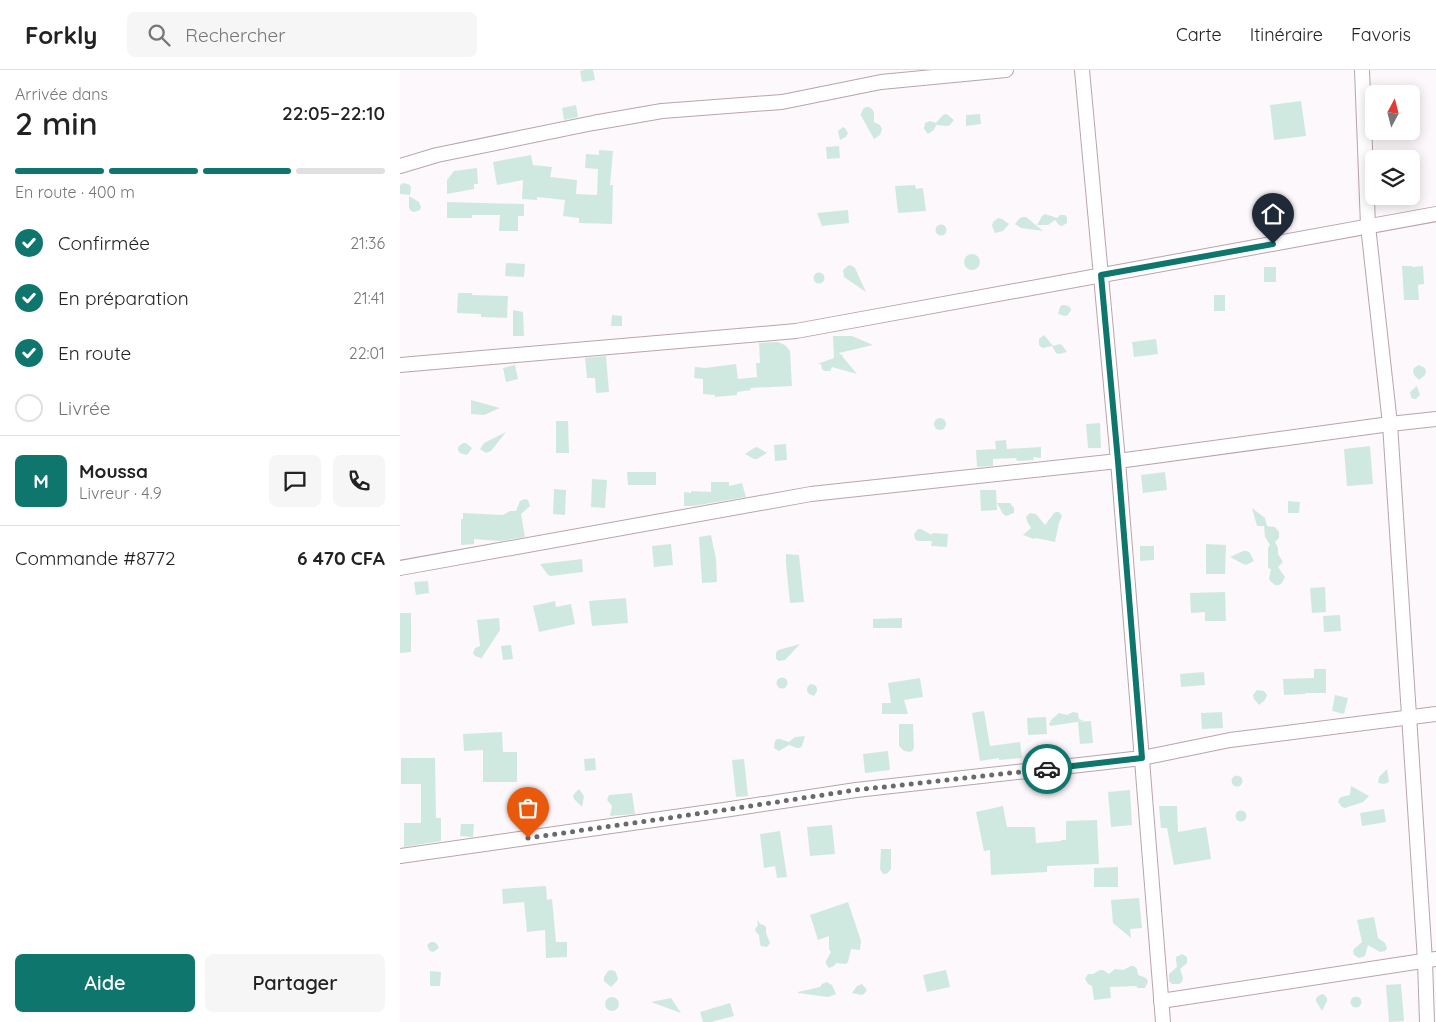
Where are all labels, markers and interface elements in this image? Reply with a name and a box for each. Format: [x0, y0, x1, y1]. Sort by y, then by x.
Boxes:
search box [127, 12, 477, 57]
text: Forkly [25, 20, 97, 50]
icon: search [145, 21, 173, 49]
text: Rechercher [185, 23, 286, 47]
text: Carte [1176, 23, 1222, 46]
text: Itinéraire [1250, 23, 1323, 46]
text: Favoris [1351, 23, 1411, 46]
text: Arrivée dans [15, 84, 108, 104]
north arrow [1365, 85, 1420, 140]
map controls [1365, 85, 1420, 205]
text: 22:05–22:10 [282, 101, 385, 125]
text: 2 min [15, 103, 98, 143]
button: layers [1365, 150, 1420, 205]
text: En route · 400 m [15, 182, 135, 202]
pin [1252, 193, 1294, 244]
icon: home [1259, 200, 1287, 228]
icon: check [15, 229, 43, 257]
text: Confirmée [58, 231, 150, 255]
text: 21:36 [350, 233, 385, 253]
icon: check [15, 284, 43, 312]
text: En préparation [58, 286, 189, 310]
text: 21:41 [353, 288, 385, 308]
icon: check [15, 339, 43, 367]
text: En route [58, 341, 131, 365]
text: 22:01 [349, 343, 385, 363]
text: Livrée [58, 396, 111, 420]
button: chat [269, 455, 321, 507]
button: phone [333, 455, 385, 507]
text: Moussa [79, 459, 148, 483]
text: M [33, 469, 49, 493]
text: Livreur · 4.9 [79, 483, 162, 503]
text: Commande #8772 [15, 546, 176, 570]
text: 6 470 CFA [297, 546, 385, 570]
courier [1022, 744, 1072, 794]
icon: car [1033, 755, 1061, 783]
pin [507, 787, 549, 838]
icon: bag [514, 794, 542, 822]
button: Aide [15, 954, 195, 1012]
button: Partager [205, 954, 385, 1012]

